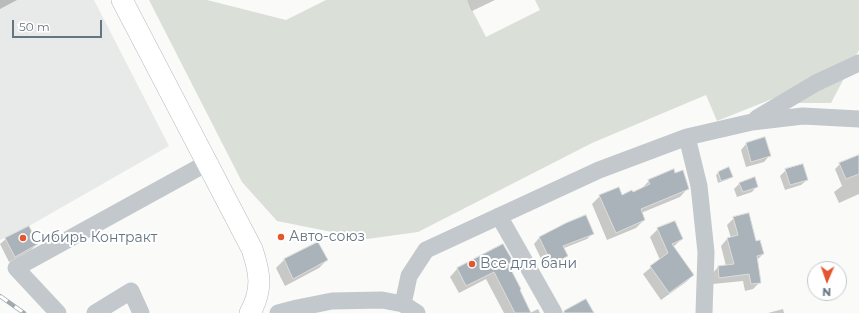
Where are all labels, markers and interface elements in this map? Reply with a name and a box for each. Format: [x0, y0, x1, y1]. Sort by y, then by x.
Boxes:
scale bar [14, 12, 104, 38]
text: 50 m [19, 19, 50, 34]
place label: Авто-союз [289, 229, 365, 245]
place label: Сибирь Контракт [31, 230, 157, 246]
marker: Авто-союз [276, 232, 286, 242]
marker: Сибирь Контракт [18, 233, 28, 243]
place label: Все для бани [480, 256, 577, 272]
marker: Все для бани [467, 259, 477, 269]
north arrow [807, 261, 847, 301]
text: N [822, 285, 831, 299]

